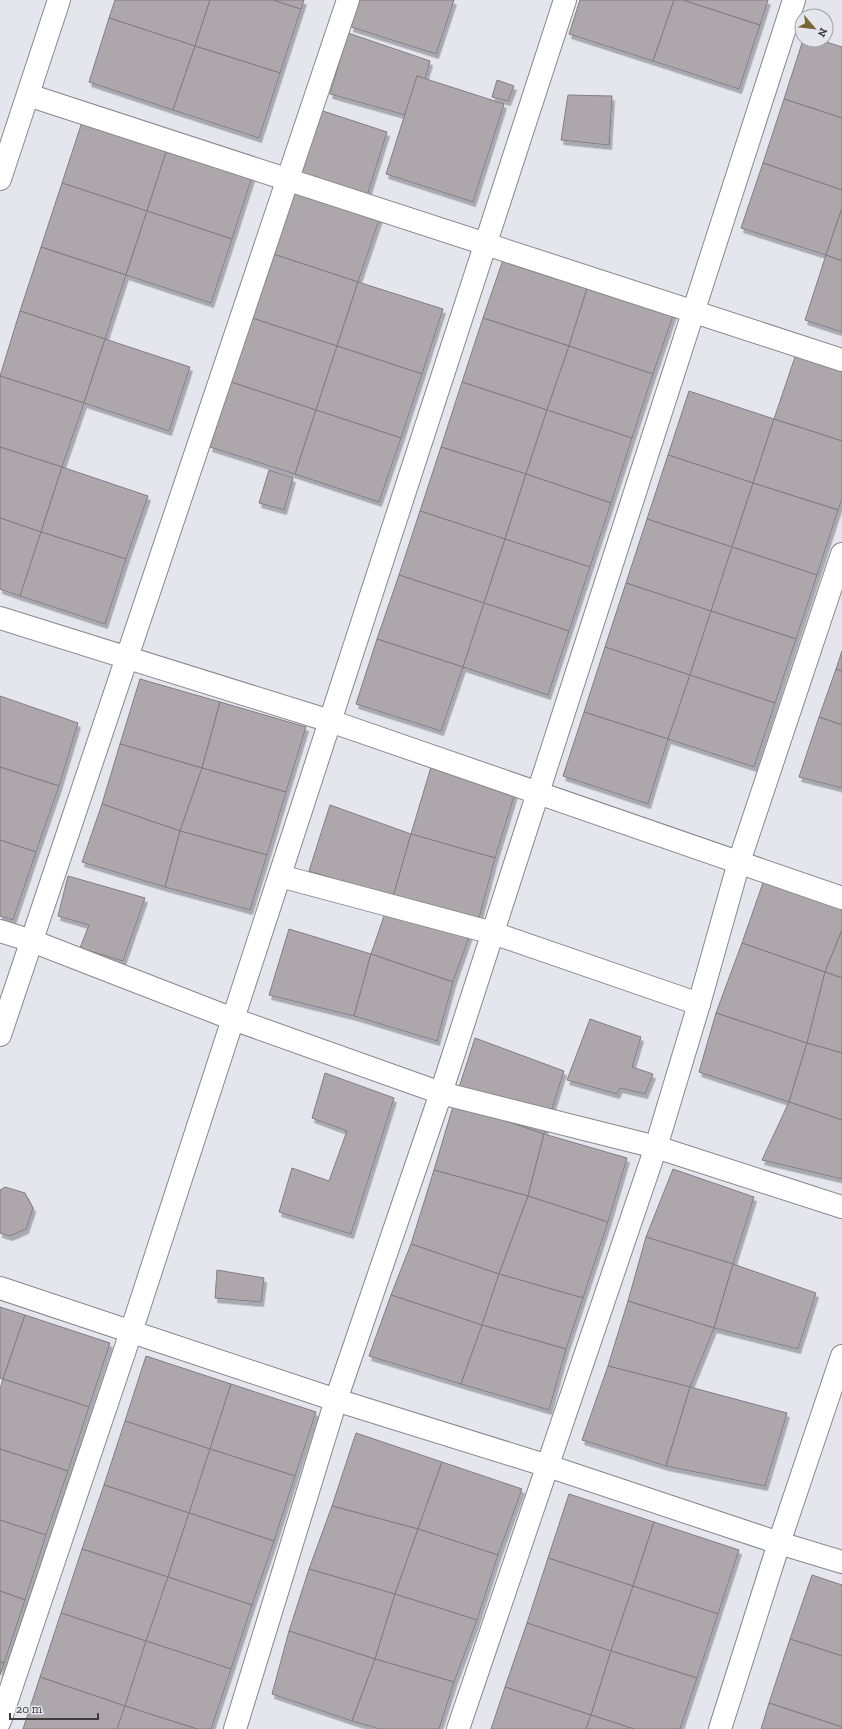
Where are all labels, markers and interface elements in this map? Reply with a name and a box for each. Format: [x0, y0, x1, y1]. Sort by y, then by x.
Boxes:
north arrow [794, 8, 834, 48]
text: N [814, 26, 830, 40]
scale bar [10, 1695, 98, 1721]
text: 20 m [16, 1702, 43, 1716]

